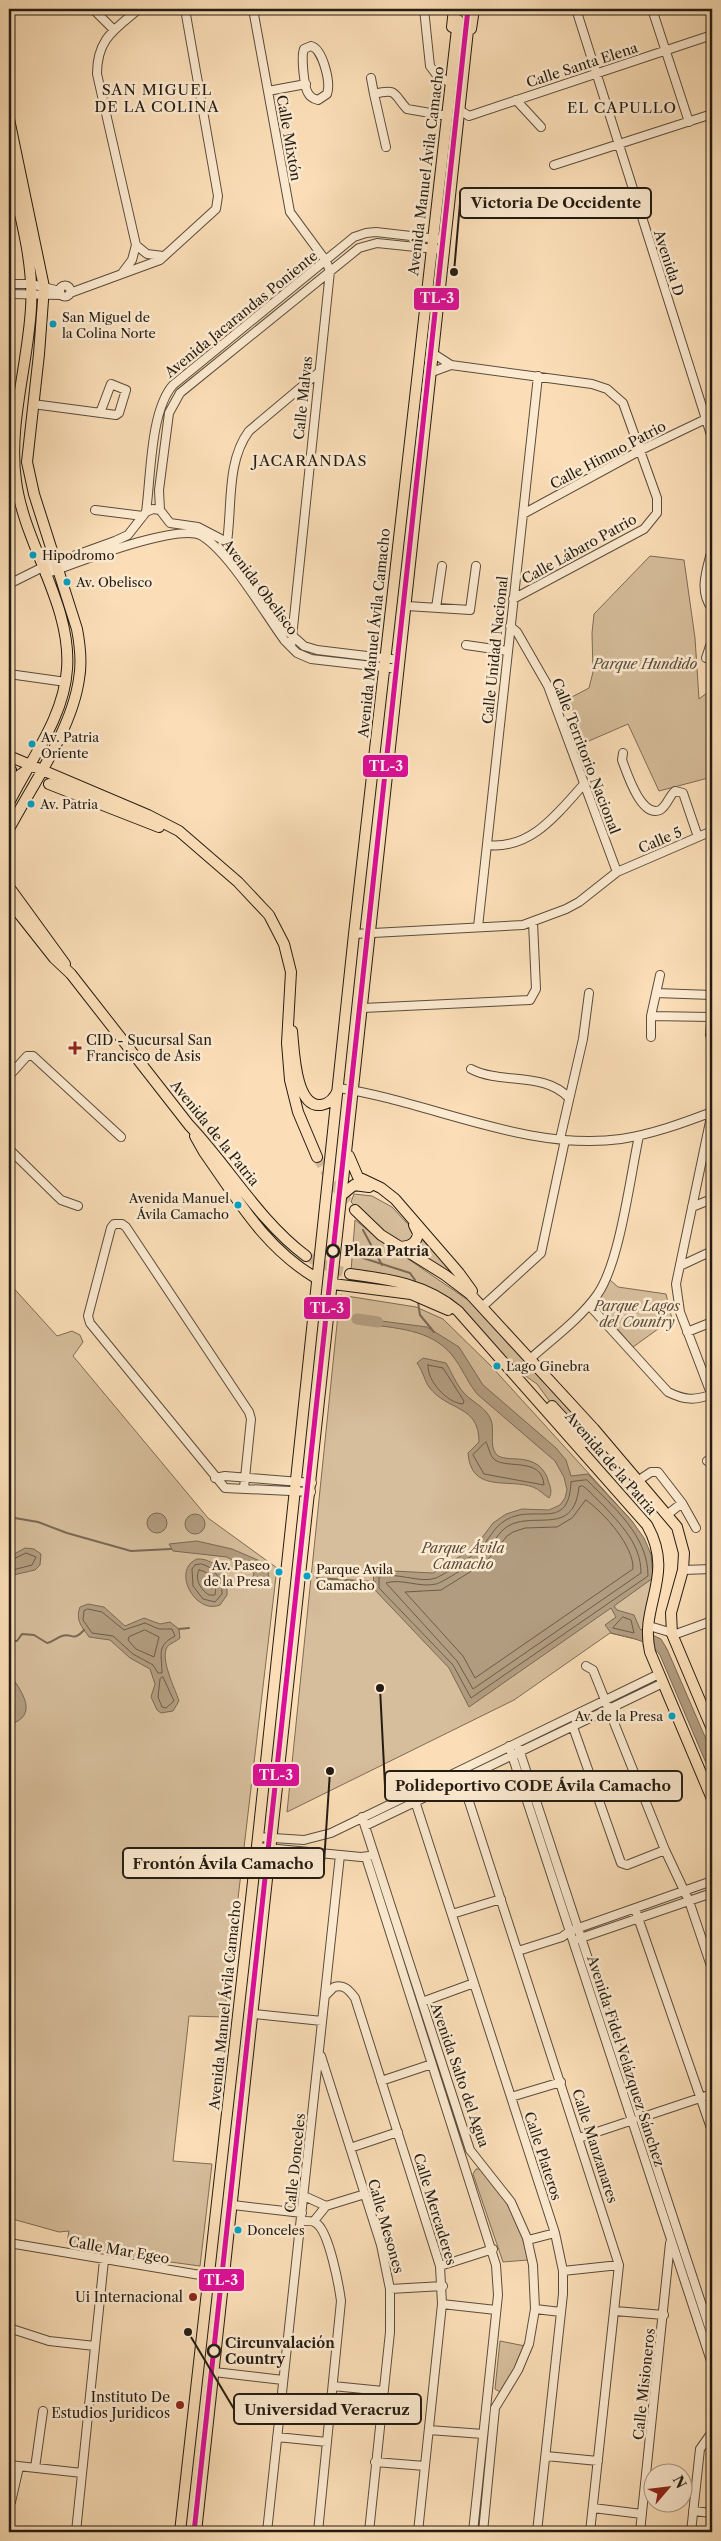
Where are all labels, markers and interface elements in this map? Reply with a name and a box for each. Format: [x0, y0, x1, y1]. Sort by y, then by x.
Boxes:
street label: Calle Santa Elena [524, 38, 641, 92]
street label: Avenida Manuel Ávila Camacho [404, 65, 448, 278]
district label: SAN MIGUEL DE LA COLINA [94, 80, 220, 116]
street label: Calle Mixtón [273, 94, 305, 183]
district label: EL CAPULLO [567, 98, 677, 117]
callout: Victoria De Occidente [460, 188, 651, 218]
text: Victoria De Occidente [470, 193, 641, 212]
street label: Avenida D [650, 227, 688, 298]
street label: Avenida Jacarandas Poniente [160, 247, 321, 382]
line badge: TL-3 [413, 287, 460, 311]
text: TL-3 [420, 289, 454, 307]
place label: San Miguel de la Colina Norte [62, 309, 156, 341]
marker: San Miguel de la Colina Norte [48, 319, 58, 329]
street label: Calle Malvas [290, 355, 316, 441]
street label: Calle Himno Patrio [547, 417, 669, 493]
district label: JACARANDAS [251, 451, 367, 470]
street label: Calle Lábaro Patrio [518, 510, 640, 588]
street label: Avenida Manuel Ávila Camacho [354, 527, 394, 740]
street label: Avenida Obelisco [217, 535, 302, 639]
place label: Hipodromo [42, 547, 114, 563]
marker: Hipodromo [28, 550, 38, 560]
place label: Av. Obelisco [75, 574, 152, 590]
street label: Calle Unidad Nacional [478, 575, 512, 725]
marker: Av. Obelisco [62, 577, 72, 587]
park label: Parque Hundido [592, 655, 698, 673]
street label: Calle Territorio Nacional [548, 675, 624, 837]
place label: Av. Patria Oriente [40, 729, 99, 761]
marker: Av. Patria Oriente [27, 739, 37, 749]
line badge: TL-3 [362, 754, 409, 778]
text: TL-3 [369, 757, 403, 775]
place label: Av. Patria [39, 796, 98, 812]
marker: Av. Patria [26, 799, 36, 809]
street label: Calle 5 [635, 823, 685, 857]
place label: CID - Sucursal San Francisco de Asis [86, 1031, 212, 1065]
marker: CID - Sucursal San Francisco de Asis [68, 1041, 82, 1055]
street label: Avenida de la Patria [166, 1076, 264, 1190]
place label: Avenida Manuel Ávila Camacho [128, 1190, 229, 1222]
marker: Avenida Manuel Ávila Camacho [233, 1200, 243, 1210]
place label: Plaza Patria [344, 1242, 430, 1260]
marker: Plaza Patria [326, 1244, 340, 1258]
line badge: TL-3 [303, 1296, 351, 1320]
park label: Parque Lagos del Country [593, 1297, 681, 1331]
text: TL-3 [310, 1299, 344, 1317]
place label: Lago Ginebra [506, 1358, 590, 1374]
marker: Lago Ginebra [492, 1361, 502, 1371]
street label: Avenida de la Patria [561, 1407, 661, 1519]
park label: Parque Ávila Camacho [420, 1539, 505, 1573]
place label: Av. Paseo de la Presa [204, 1557, 270, 1589]
place label: Parque Avila Camacho [316, 1561, 393, 1593]
marker: Av. Paseo de la Presa [274, 1567, 284, 1577]
marker: Parque Avila Camacho [302, 1571, 312, 1581]
place label: Av. de la Presa [574, 1708, 663, 1724]
marker: Av. de la Presa [667, 1711, 677, 1721]
line badge: TL-3 [252, 1763, 300, 1787]
text: TL-3 [259, 1766, 293, 1784]
callout: Polideportivo CODE Ávila Camacho [385, 1771, 682, 1801]
text: Polideportivo CODE Ávila Camacho [395, 1776, 671, 1795]
callout: Frontón Ávila Camacho [123, 1848, 324, 1878]
text: Frontón Ávila Camacho [132, 1854, 314, 1873]
street label: Avenida Manuel Ávila Camacho [205, 1899, 245, 2112]
street label: Avenida Fidel Velázquez Sánchez [583, 1952, 669, 2169]
street label: Avenida Salto del Agua [426, 1999, 493, 2150]
street label: Calle Manzanares [568, 2087, 622, 2205]
street label: Calle Plateros [520, 2109, 566, 2203]
street label: Calle Donceles [281, 2112, 309, 2214]
street label: Calle Mercaderes [409, 2151, 461, 2267]
street label: Calle Mesones [364, 2177, 408, 2275]
place label: Donceles [247, 2222, 305, 2238]
marker: Donceles [233, 2225, 243, 2235]
street label: Calle Mar Egeo [67, 2232, 171, 2268]
line badge: TL-3 [198, 2268, 245, 2292]
text: TL-3 [204, 2271, 238, 2289]
place label: Ui Internacional [75, 2288, 183, 2306]
marker: Ui Internacional [187, 2291, 199, 2303]
street label: Calle Misioneros [629, 2327, 659, 2441]
place label: Circunvalación Country [225, 2334, 335, 2368]
marker: Circunvalación Country [207, 2344, 221, 2358]
place label: Instituto De Estudios Juridicos [51, 2388, 170, 2422]
callout: Universidad Veracruz [234, 2394, 421, 2424]
marker: Instituto De Estudios Juridicos [174, 2399, 186, 2411]
text: Universidad Veracruz [244, 2400, 410, 2419]
north arrow [644, 2464, 694, 2514]
text: N [669, 2472, 690, 2491]

